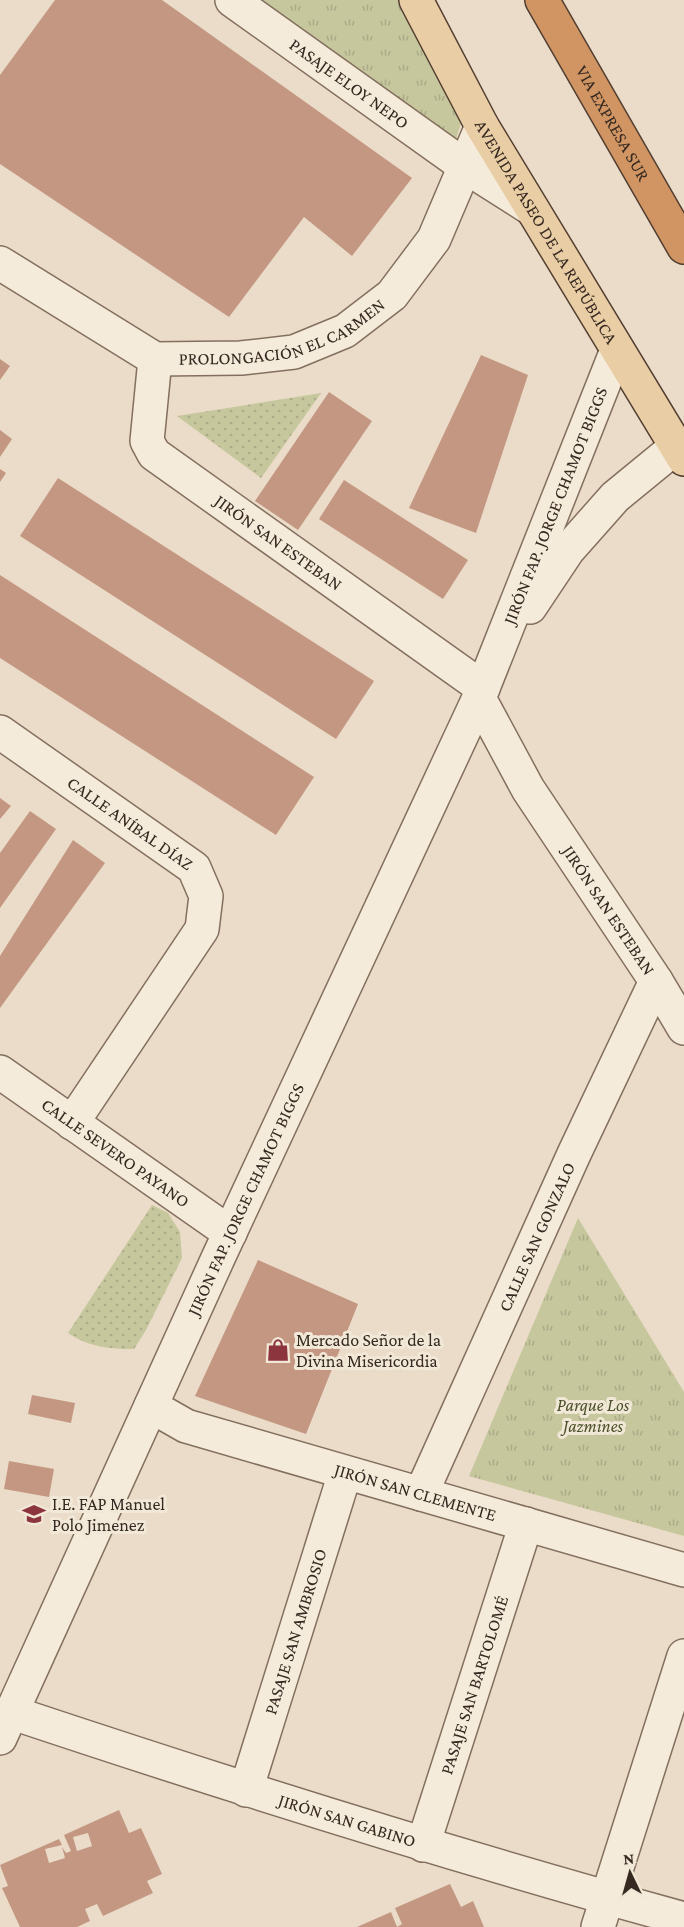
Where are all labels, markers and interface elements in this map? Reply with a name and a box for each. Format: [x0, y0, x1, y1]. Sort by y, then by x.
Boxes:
street label: PASAJE ELOY NEPO [286, 34, 413, 133]
street label: VIA EXPRESA SUR [572, 62, 654, 185]
street label: AVENIDA PASEO DE LA REPÚBLICA [471, 117, 622, 348]
street label: PROLONGACIÓN EL CARMEN [179, 294, 389, 369]
street label: JIRÓN FAP. JORGE CHAMOT BIGGS [498, 384, 611, 629]
street label: JIRÓN SAN ESTEBAN [209, 489, 346, 595]
street label: CALLE ANÍBAL DÍAZ [64, 772, 197, 874]
street label: JIRÓN SAN ESTEBAN [557, 840, 659, 979]
street label: JIRÓN FAP. JORGE CHAMOT BIGGS [182, 1080, 308, 1321]
street label: CALLE SEVERO PAYANO [38, 1094, 193, 1211]
street label: CALLE SAN GONZALO [494, 1159, 579, 1315]
place label: Mercado Señor de la Divina Misericordia [296, 1330, 441, 1371]
shop icon: Mercado Señor de la Divina Misericordia [265, 1337, 291, 1363]
park label: Parque Los Jazmines [557, 1395, 630, 1436]
street label: JIRÓN SAN CLEMENTE [330, 1459, 499, 1525]
place label: I.E. FAP Manuel Polo Jimenez [52, 1494, 165, 1535]
school or university icon: I.E. FAP Manuel Polo Jimenez [21, 1501, 47, 1527]
street label: PASAJE SAN AMBROSIO [260, 1546, 331, 1717]
street label: PASAJE SAN BARTOLOMÉ [436, 1593, 512, 1777]
street label: JIRÓN SAN GABINO [274, 1789, 418, 1851]
north arrow [600, 1843, 660, 1903]
text: N [623, 1850, 635, 1867]

